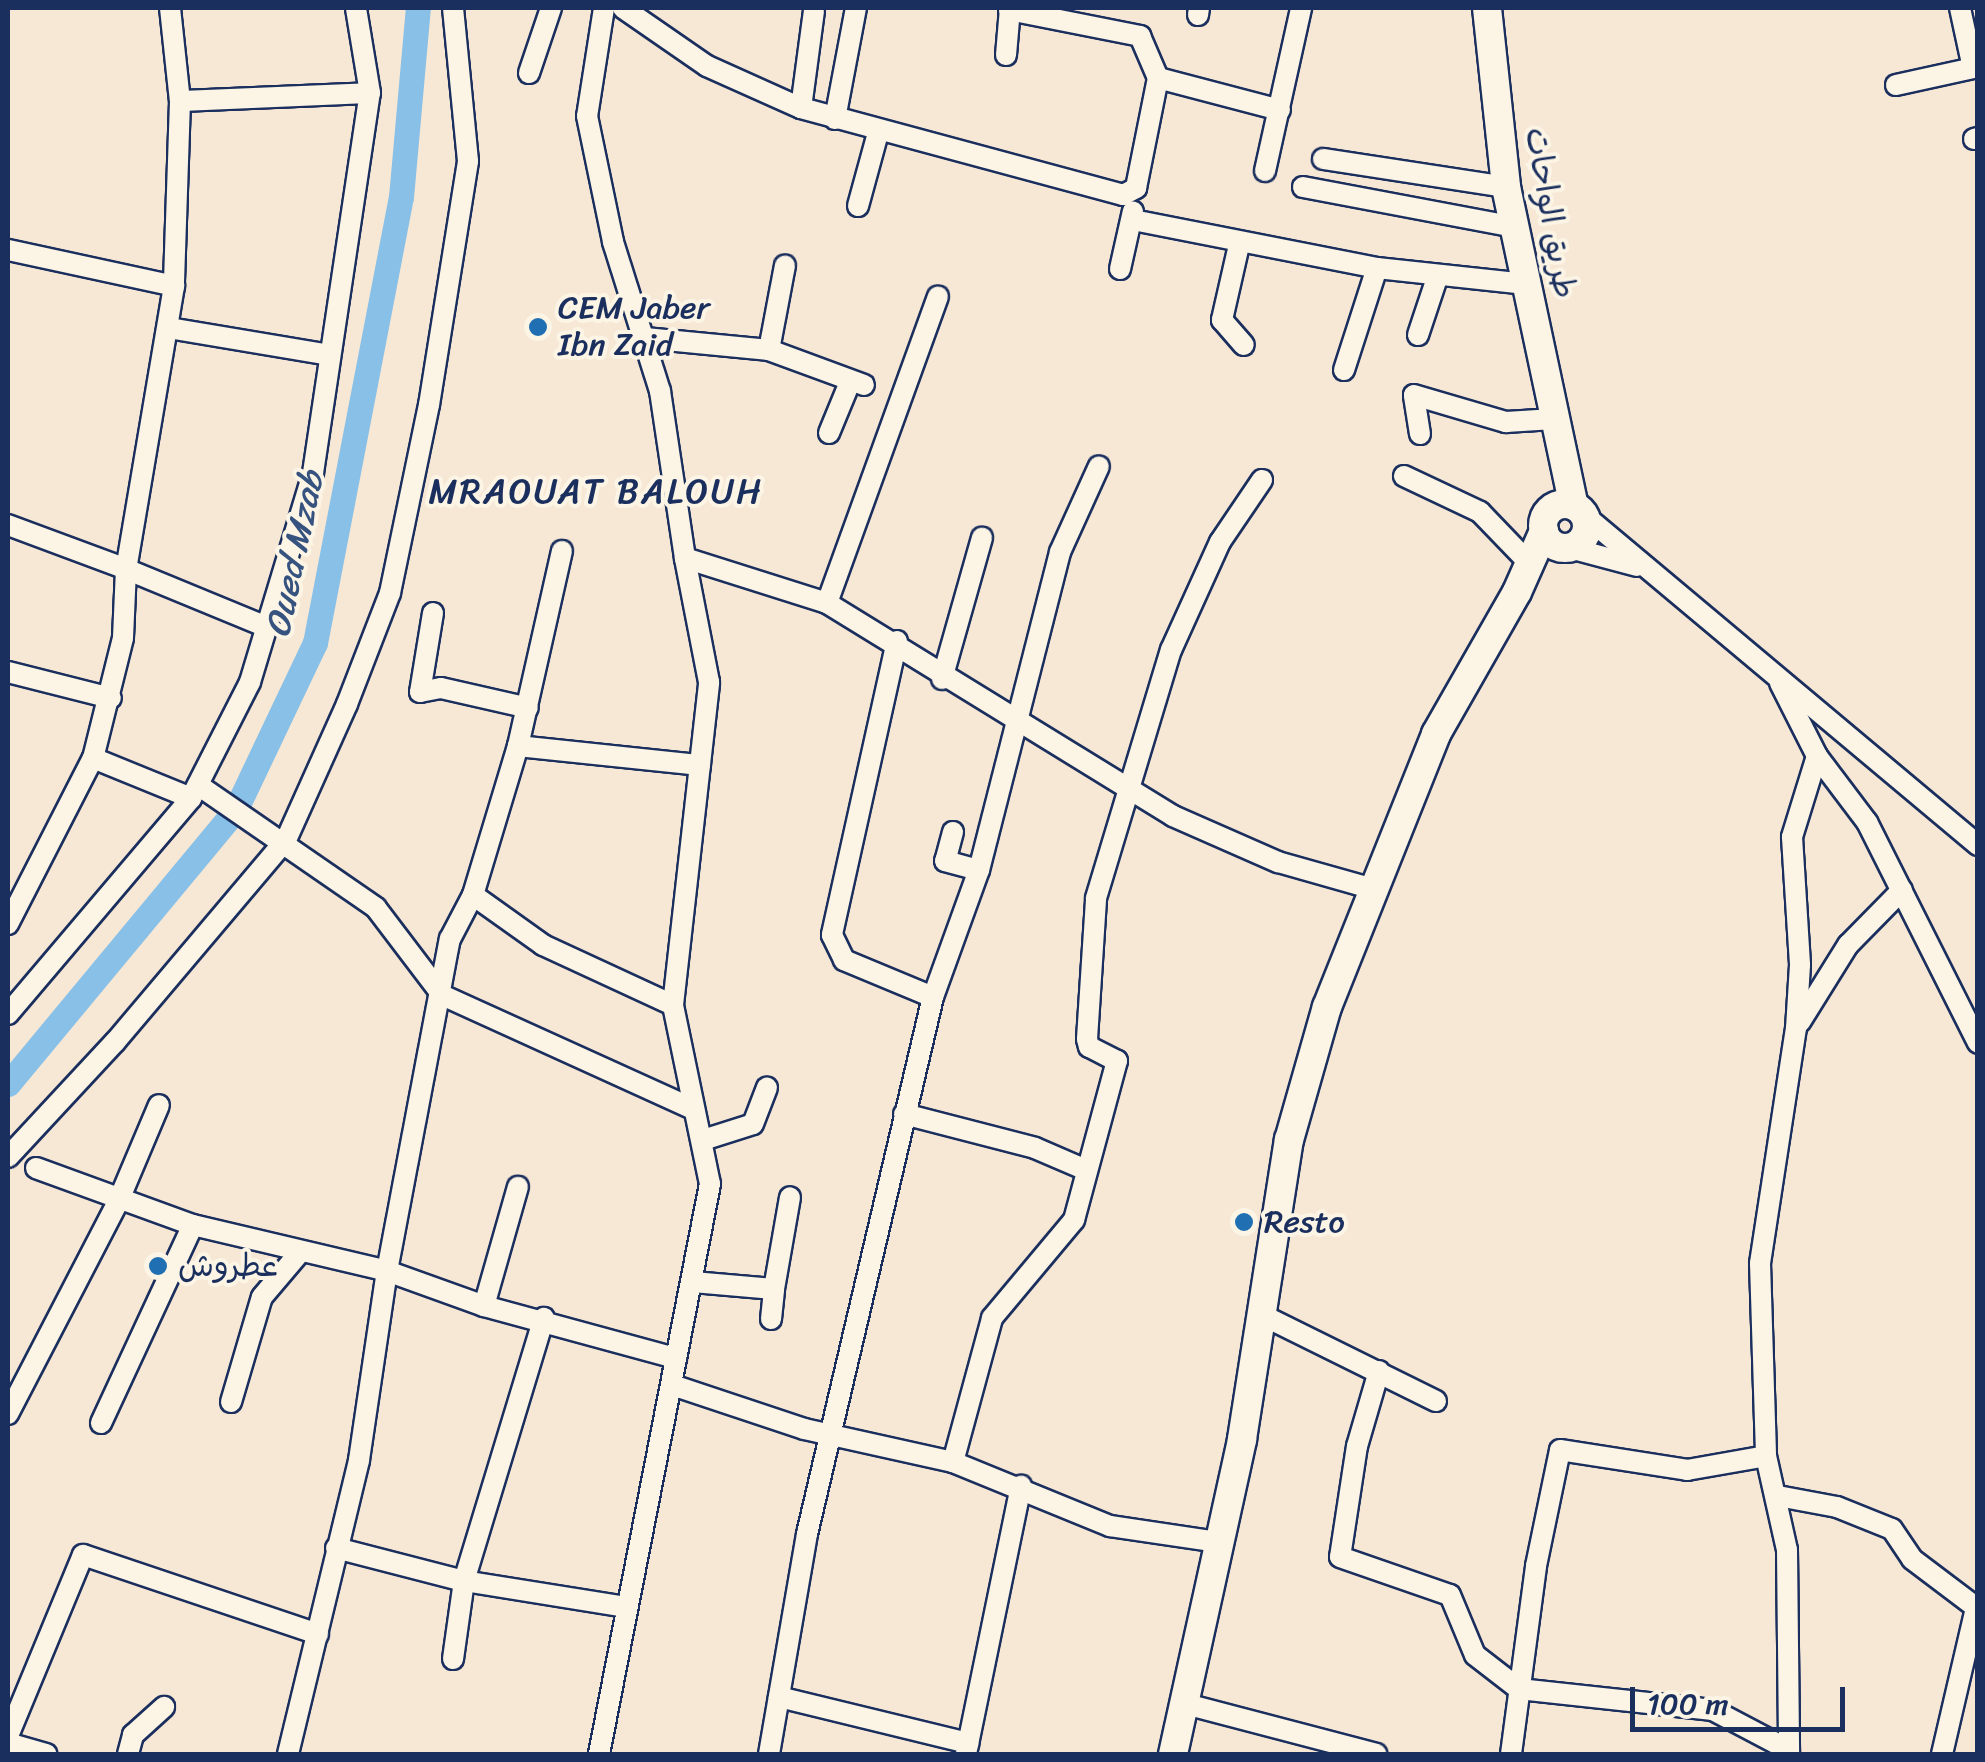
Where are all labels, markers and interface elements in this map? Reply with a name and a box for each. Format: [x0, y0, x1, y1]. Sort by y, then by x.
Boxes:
street label: طريق الواحات [1516, 125, 1584, 301]
place label: CEM Jaber Ibn Zaid [558, 290, 710, 365]
marker: CEM Jaber Ibn Zaid [527, 316, 549, 338]
water label: Oued Mzab [256, 467, 332, 641]
district label: MRAOUAT BALOUH [430, 470, 762, 512]
place label: Resto [1264, 1203, 1345, 1241]
marker: Resto [1233, 1211, 1255, 1233]
place label: عطروش [178, 1247, 279, 1285]
marker: عطروش [147, 1255, 169, 1277]
scale bar [1635, 1667, 1850, 1729]
text: 100 m [1647, 1677, 1729, 1731]

